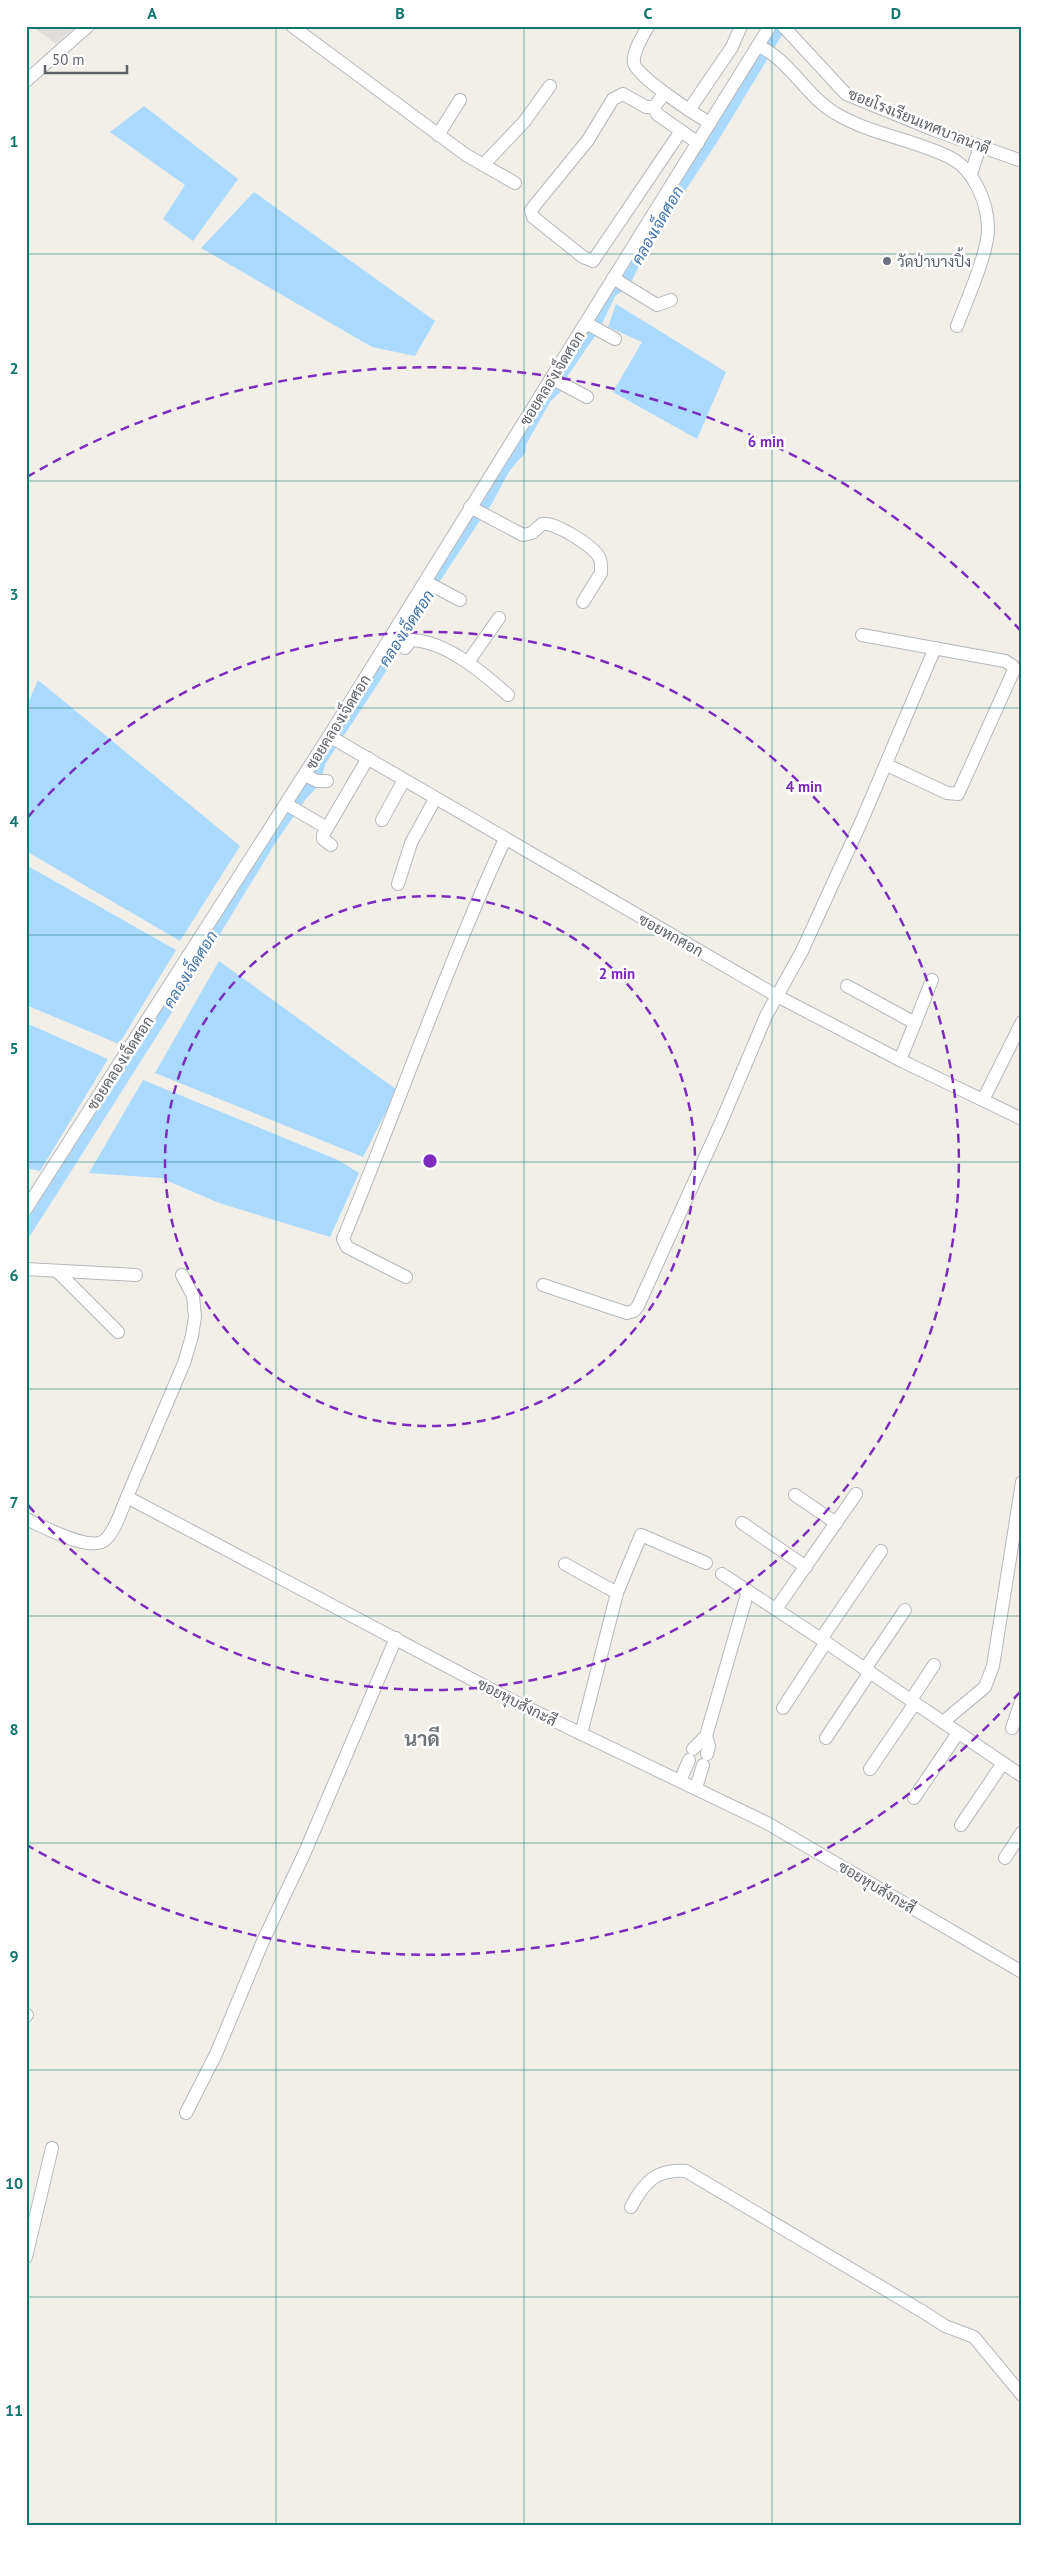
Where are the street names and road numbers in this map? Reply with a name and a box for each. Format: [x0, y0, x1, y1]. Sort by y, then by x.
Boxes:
street label: ซอยโรงเรียนเทศบาลนาดี [845, 84, 993, 158]
street label: ซอยคลองเจ็ดศอก [514, 326, 589, 429]
street label: ซอยคลองเจ็ดศอก [300, 670, 375, 773]
street label: ซอยหกศอก [635, 909, 707, 961]
street label: ซอยคลองเจ็ดศอก [82, 1012, 157, 1114]
street label: ซอยหุบสังกะสี [473, 1674, 560, 1732]
street label: ซอยหุบสังกะสี [834, 1857, 919, 1919]

